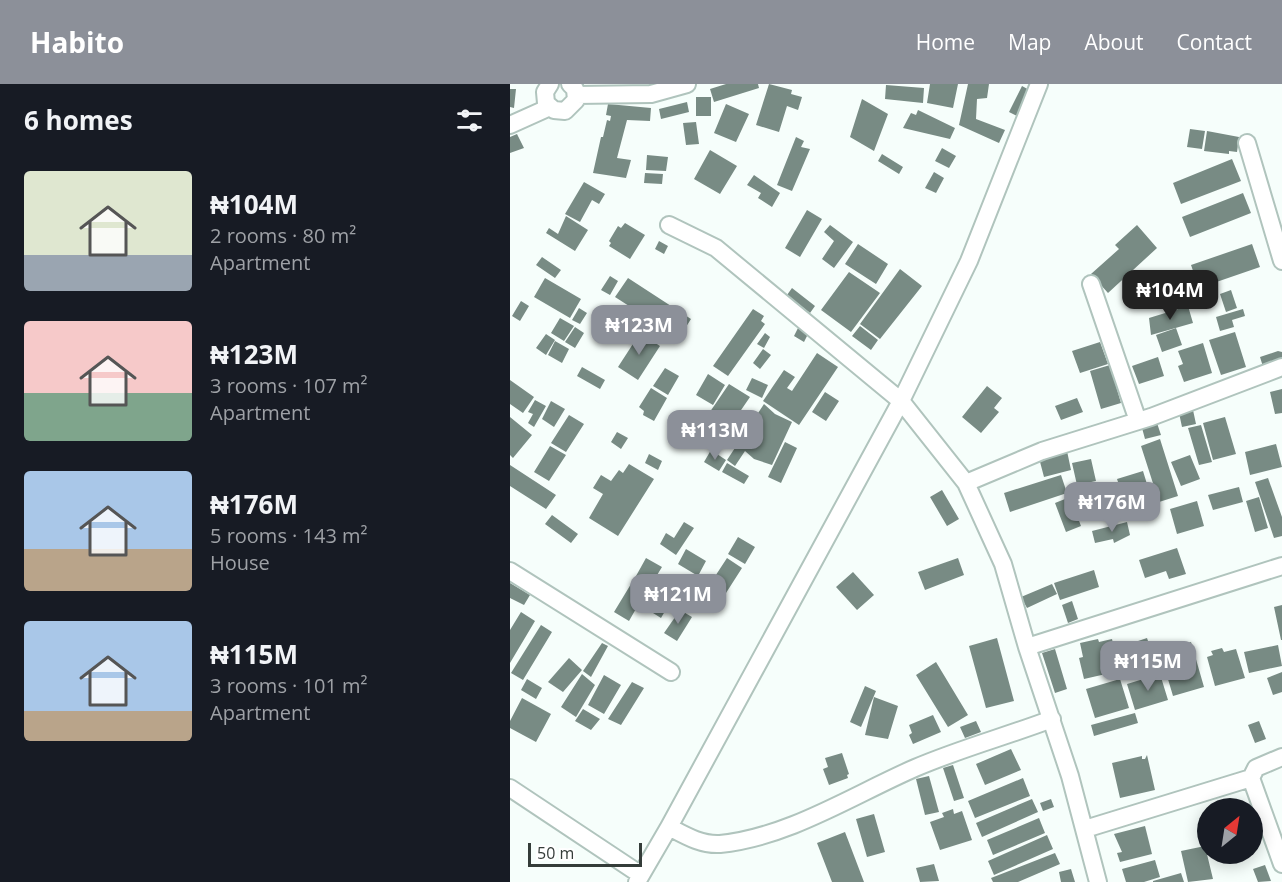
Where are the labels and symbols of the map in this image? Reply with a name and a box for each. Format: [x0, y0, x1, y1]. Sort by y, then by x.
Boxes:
pin: ₦104M [1128, 270, 1212, 321]
pin: ₦123M [597, 305, 681, 356]
pin: ₦113M [673, 410, 757, 461]
pin: ₦176M [1070, 482, 1154, 533]
pin: ₦121M [636, 574, 720, 625]
pin: ₦115M [1106, 641, 1190, 692]
north arrow [1197, 798, 1263, 864]
scale bar [528, 840, 642, 868]

